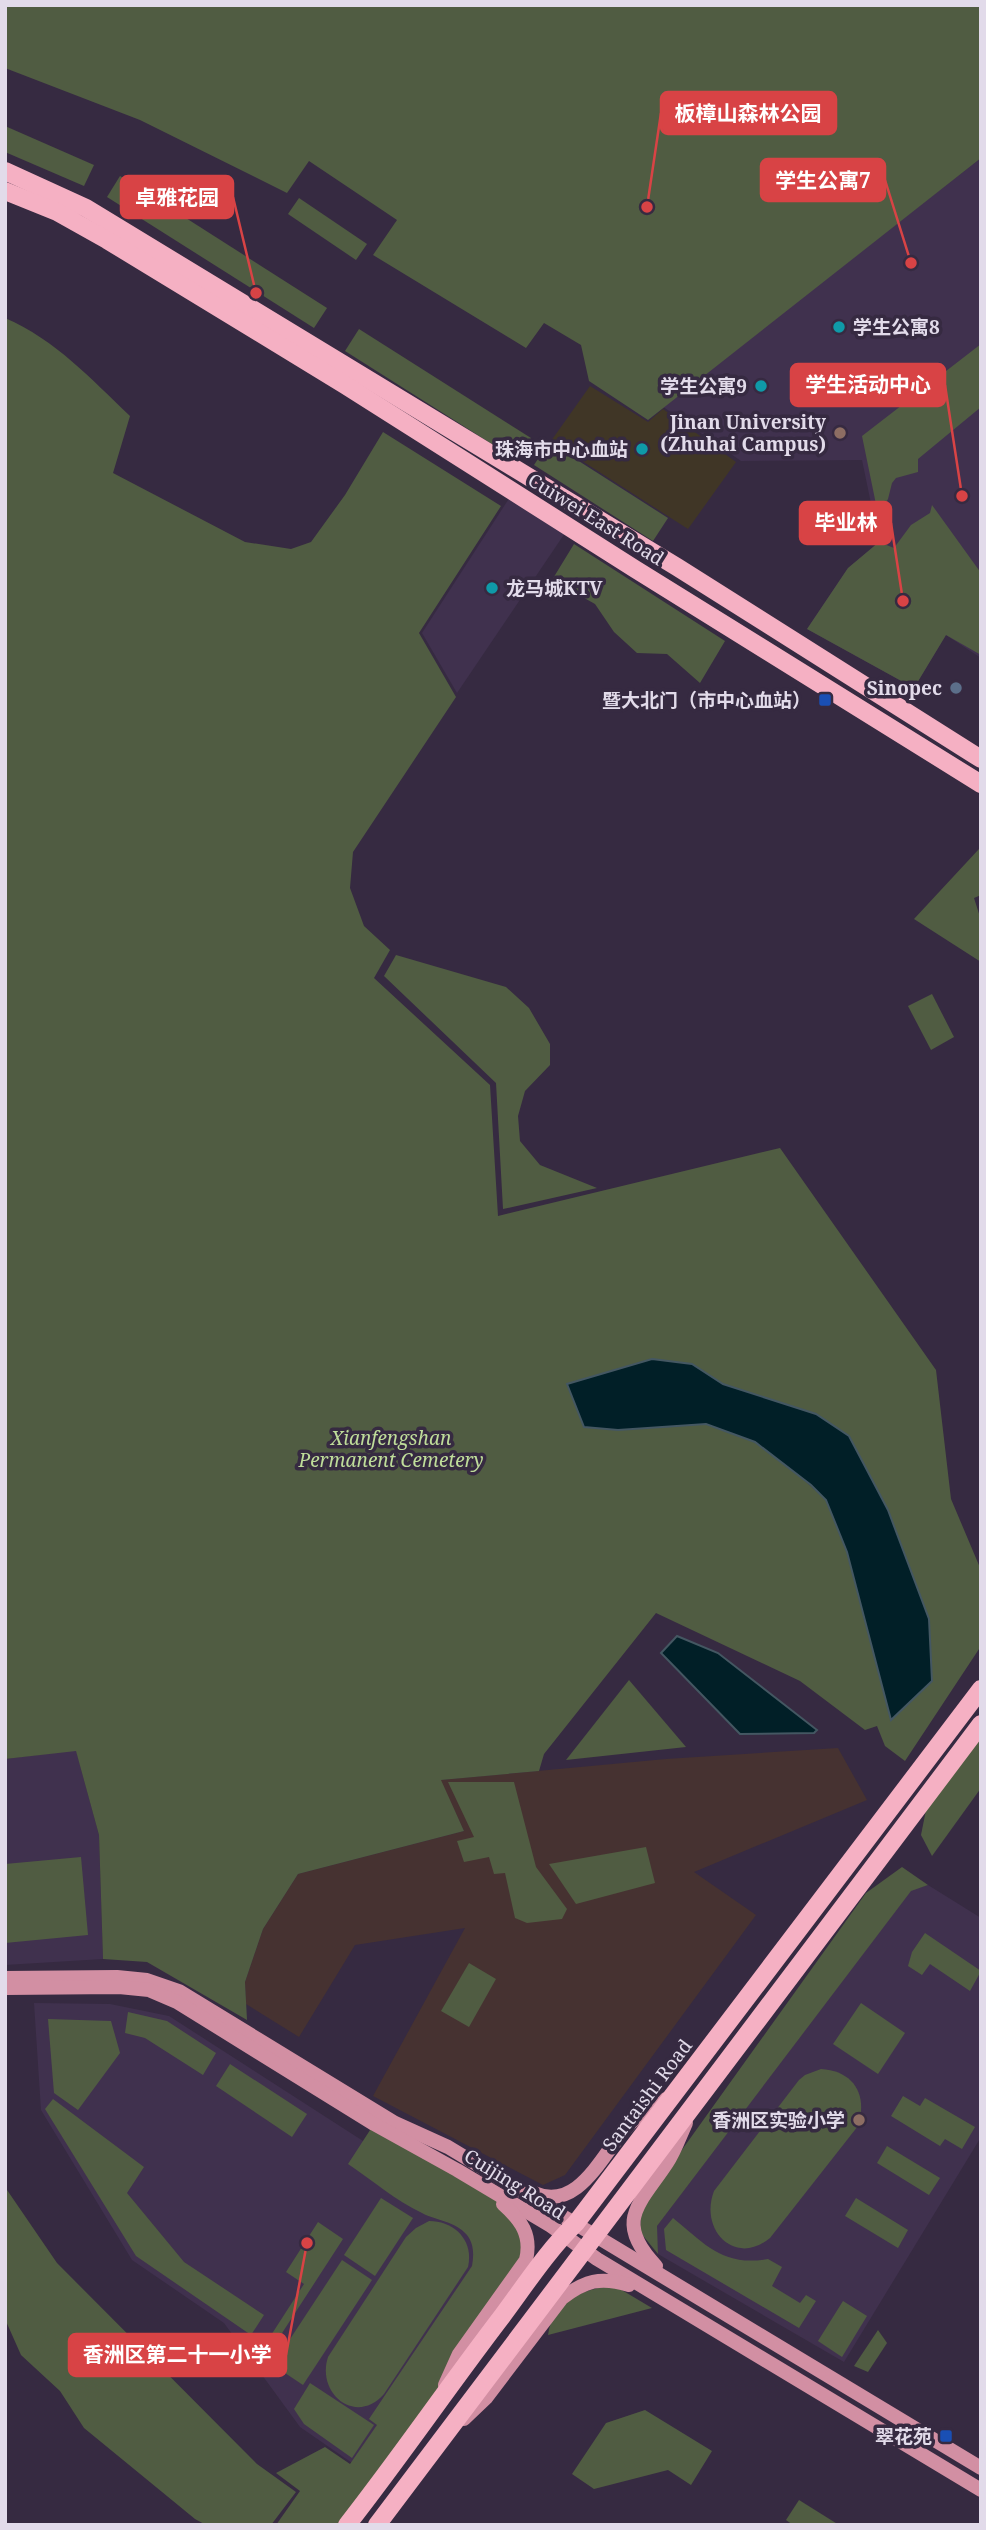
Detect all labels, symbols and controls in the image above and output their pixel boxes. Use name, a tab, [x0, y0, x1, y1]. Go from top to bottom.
callout: 板樟山森林公园	[661, 92, 836, 134]
text: 板樟山森林公园	[675, 99, 822, 127]
callout: 学生公寓7	[761, 159, 885, 201]
text: 学生公寓7	[775, 166, 871, 194]
callout: 卓雅花园	[121, 176, 233, 218]
text: 卓雅花园	[135, 183, 219, 211]
place label: 学生公寓8	[853, 314, 940, 340]
marker: 学生公寓8	[831, 319, 847, 335]
callout: 学生活动中心	[791, 364, 945, 406]
text: 学生活动中心	[805, 370, 931, 398]
place label: 学生公寓9	[660, 373, 747, 399]
marker: 学生公寓9	[753, 378, 769, 394]
place label: Jinan University (Zhuhai Campus)	[660, 409, 826, 457]
marker: Jinan University (Zhuhai Campus)	[832, 425, 848, 441]
place label: 珠海市中心血站	[495, 436, 628, 462]
marker: 珠海市中心血站	[634, 441, 650, 457]
street label: Cuiwei East Road	[523, 467, 669, 572]
callout: 毕业林	[800, 502, 891, 544]
text: 毕业林	[815, 508, 878, 536]
place label: 龙马城KTV	[506, 575, 603, 601]
marker: 龙马城KTV	[484, 580, 500, 596]
place label: Sinopec	[867, 675, 942, 701]
marker: Sinopec	[948, 680, 964, 696]
place label: 暨大北门（市中心血站）	[602, 687, 811, 713]
marker: 暨大北门（市中心血站）	[817, 692, 833, 708]
park label: Xianfengshan Permanent Cemetery	[297, 1425, 484, 1473]
street label: Santaishi Road	[596, 2033, 698, 2156]
place label: 香洲区实验小学	[712, 2107, 845, 2133]
marker: 香洲区实验小学	[851, 2112, 867, 2128]
street label: Cuijing Road	[459, 2143, 571, 2226]
callout: 香洲区第二十一小学	[69, 2334, 286, 2376]
text: 香洲区第二十一小学	[83, 2340, 272, 2368]
place label: 翠花苑	[875, 2423, 932, 2449]
marker: 翠花苑	[938, 2428, 954, 2444]

